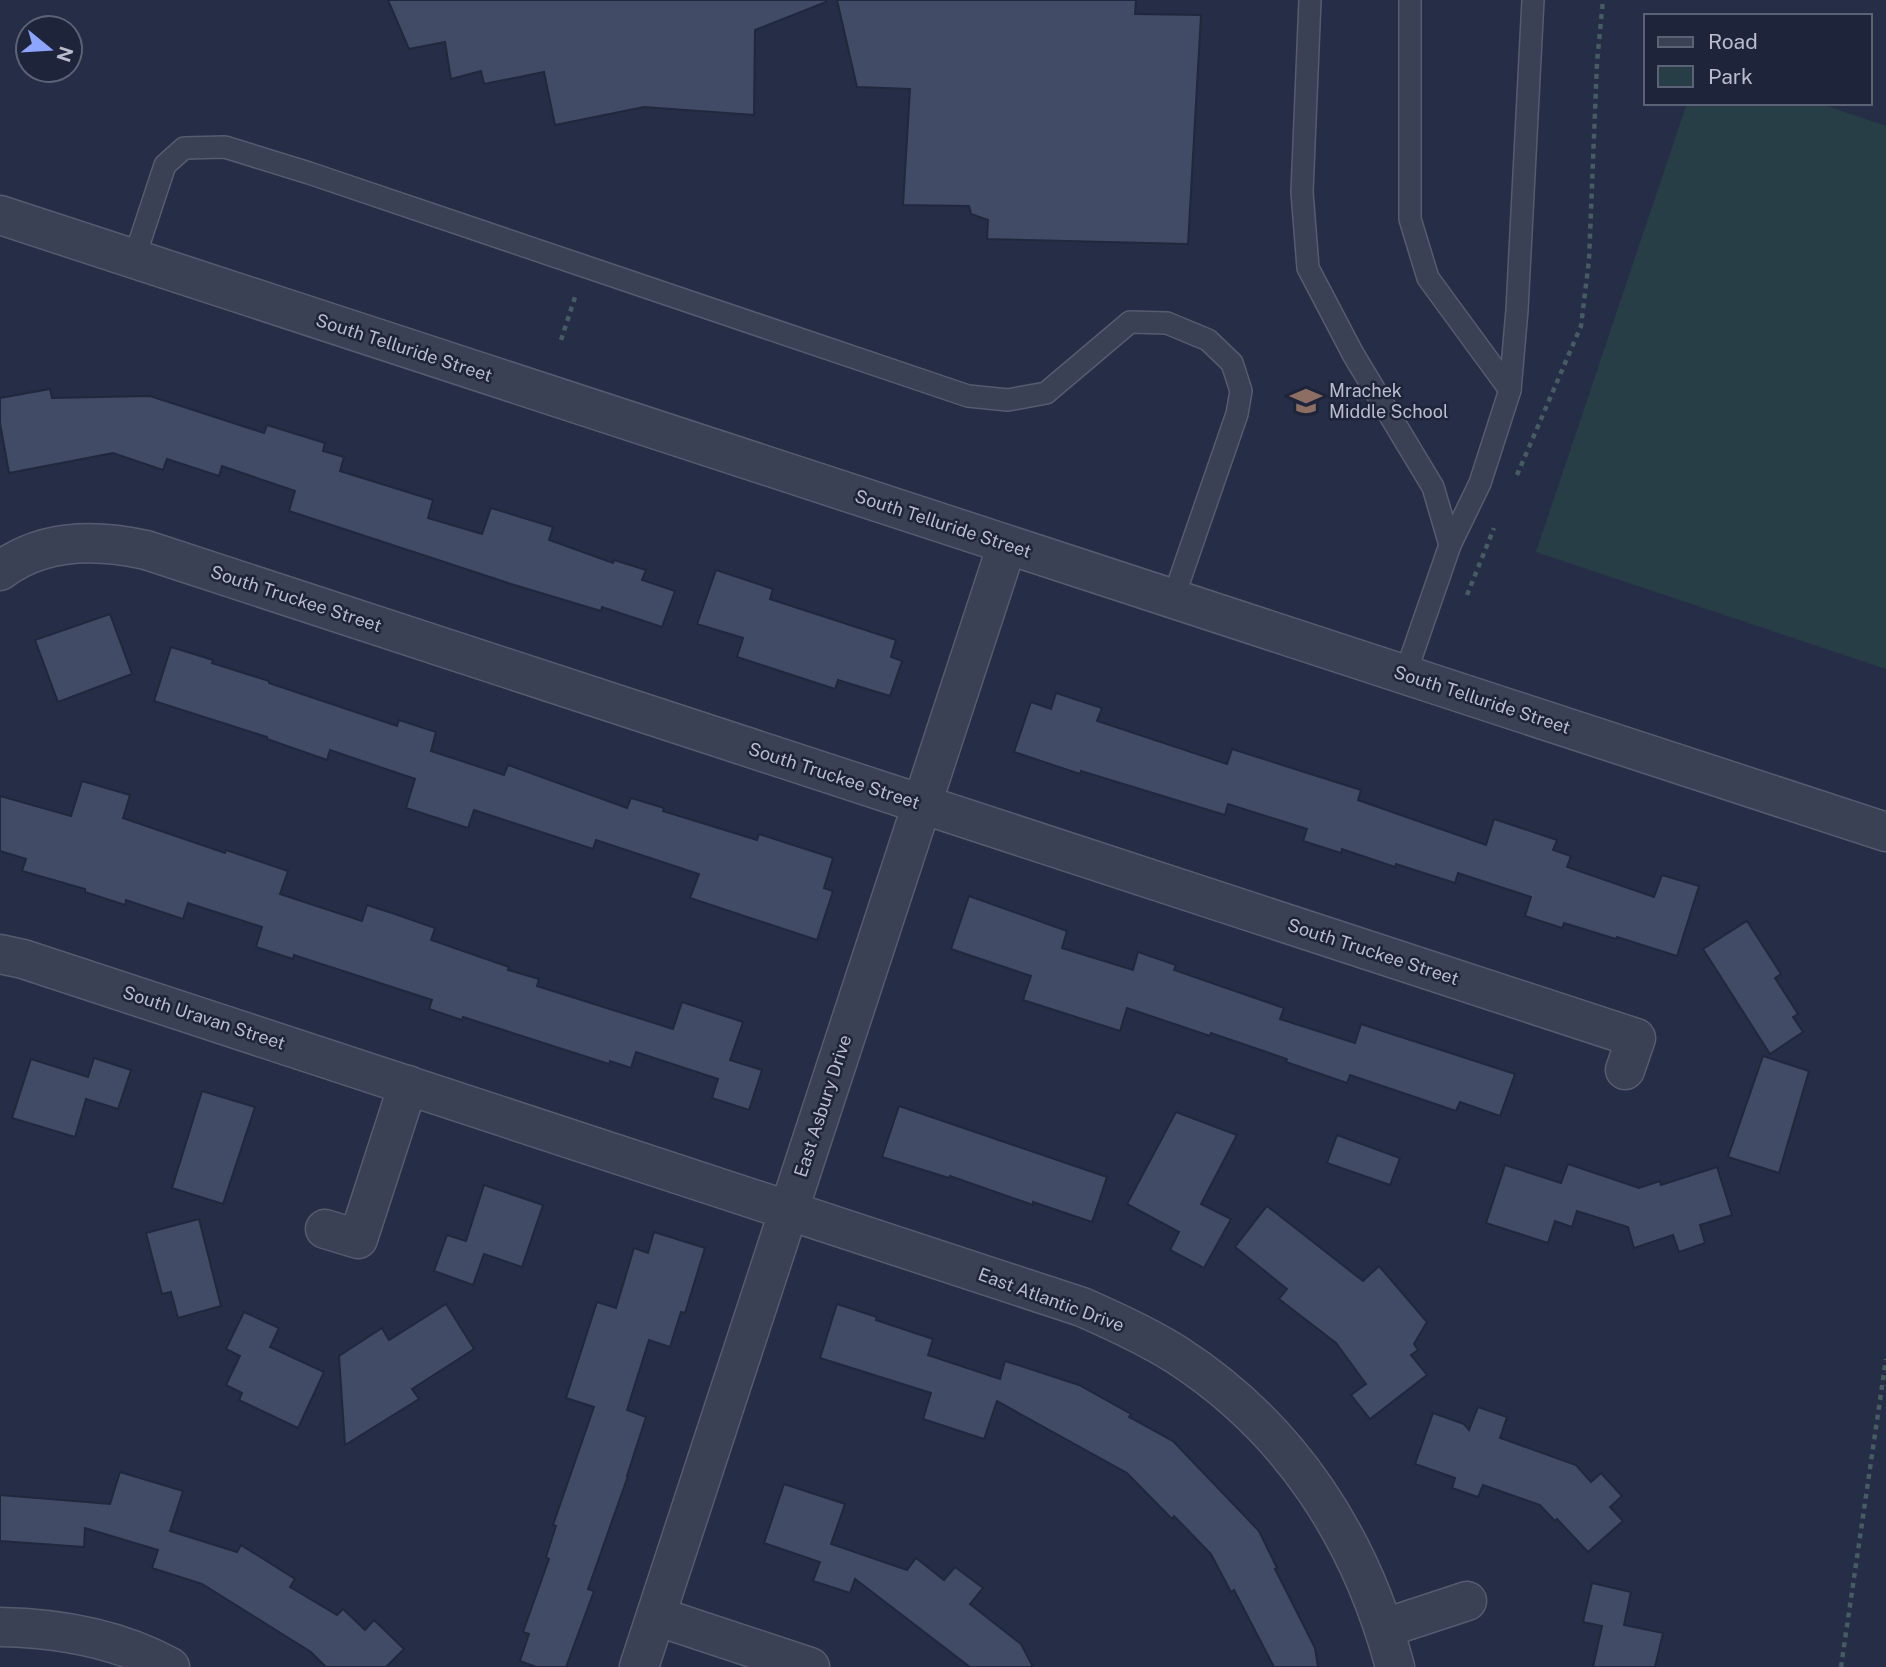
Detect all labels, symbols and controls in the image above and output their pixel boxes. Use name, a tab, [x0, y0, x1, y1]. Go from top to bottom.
north arrow	[14, 14, 84, 84]
legend	[1644, 14, 1872, 105]
text: Road	[1708, 29, 1758, 54]
text: N	[52, 44, 78, 65]
text: Park	[1708, 64, 1753, 89]
street label: South Telluride Street	[313, 309, 495, 386]
place label: Mrachek Middle School	[1329, 380, 1448, 422]
school or university icon: Mrachek Middle School	[1289, 384, 1323, 418]
street label: South Telluride Street	[852, 485, 1034, 562]
street label: South Truckee Street	[208, 561, 384, 636]
street label: South Telluride Street	[1391, 661, 1573, 738]
street label: South Truckee Street	[746, 738, 922, 813]
street label: South Truckee Street	[1285, 914, 1461, 989]
street label: South Uravan Street	[120, 981, 288, 1054]
street label: East Asbury Drive	[790, 1032, 855, 1180]
street label: East Atlantic Drive	[975, 1263, 1127, 1336]

